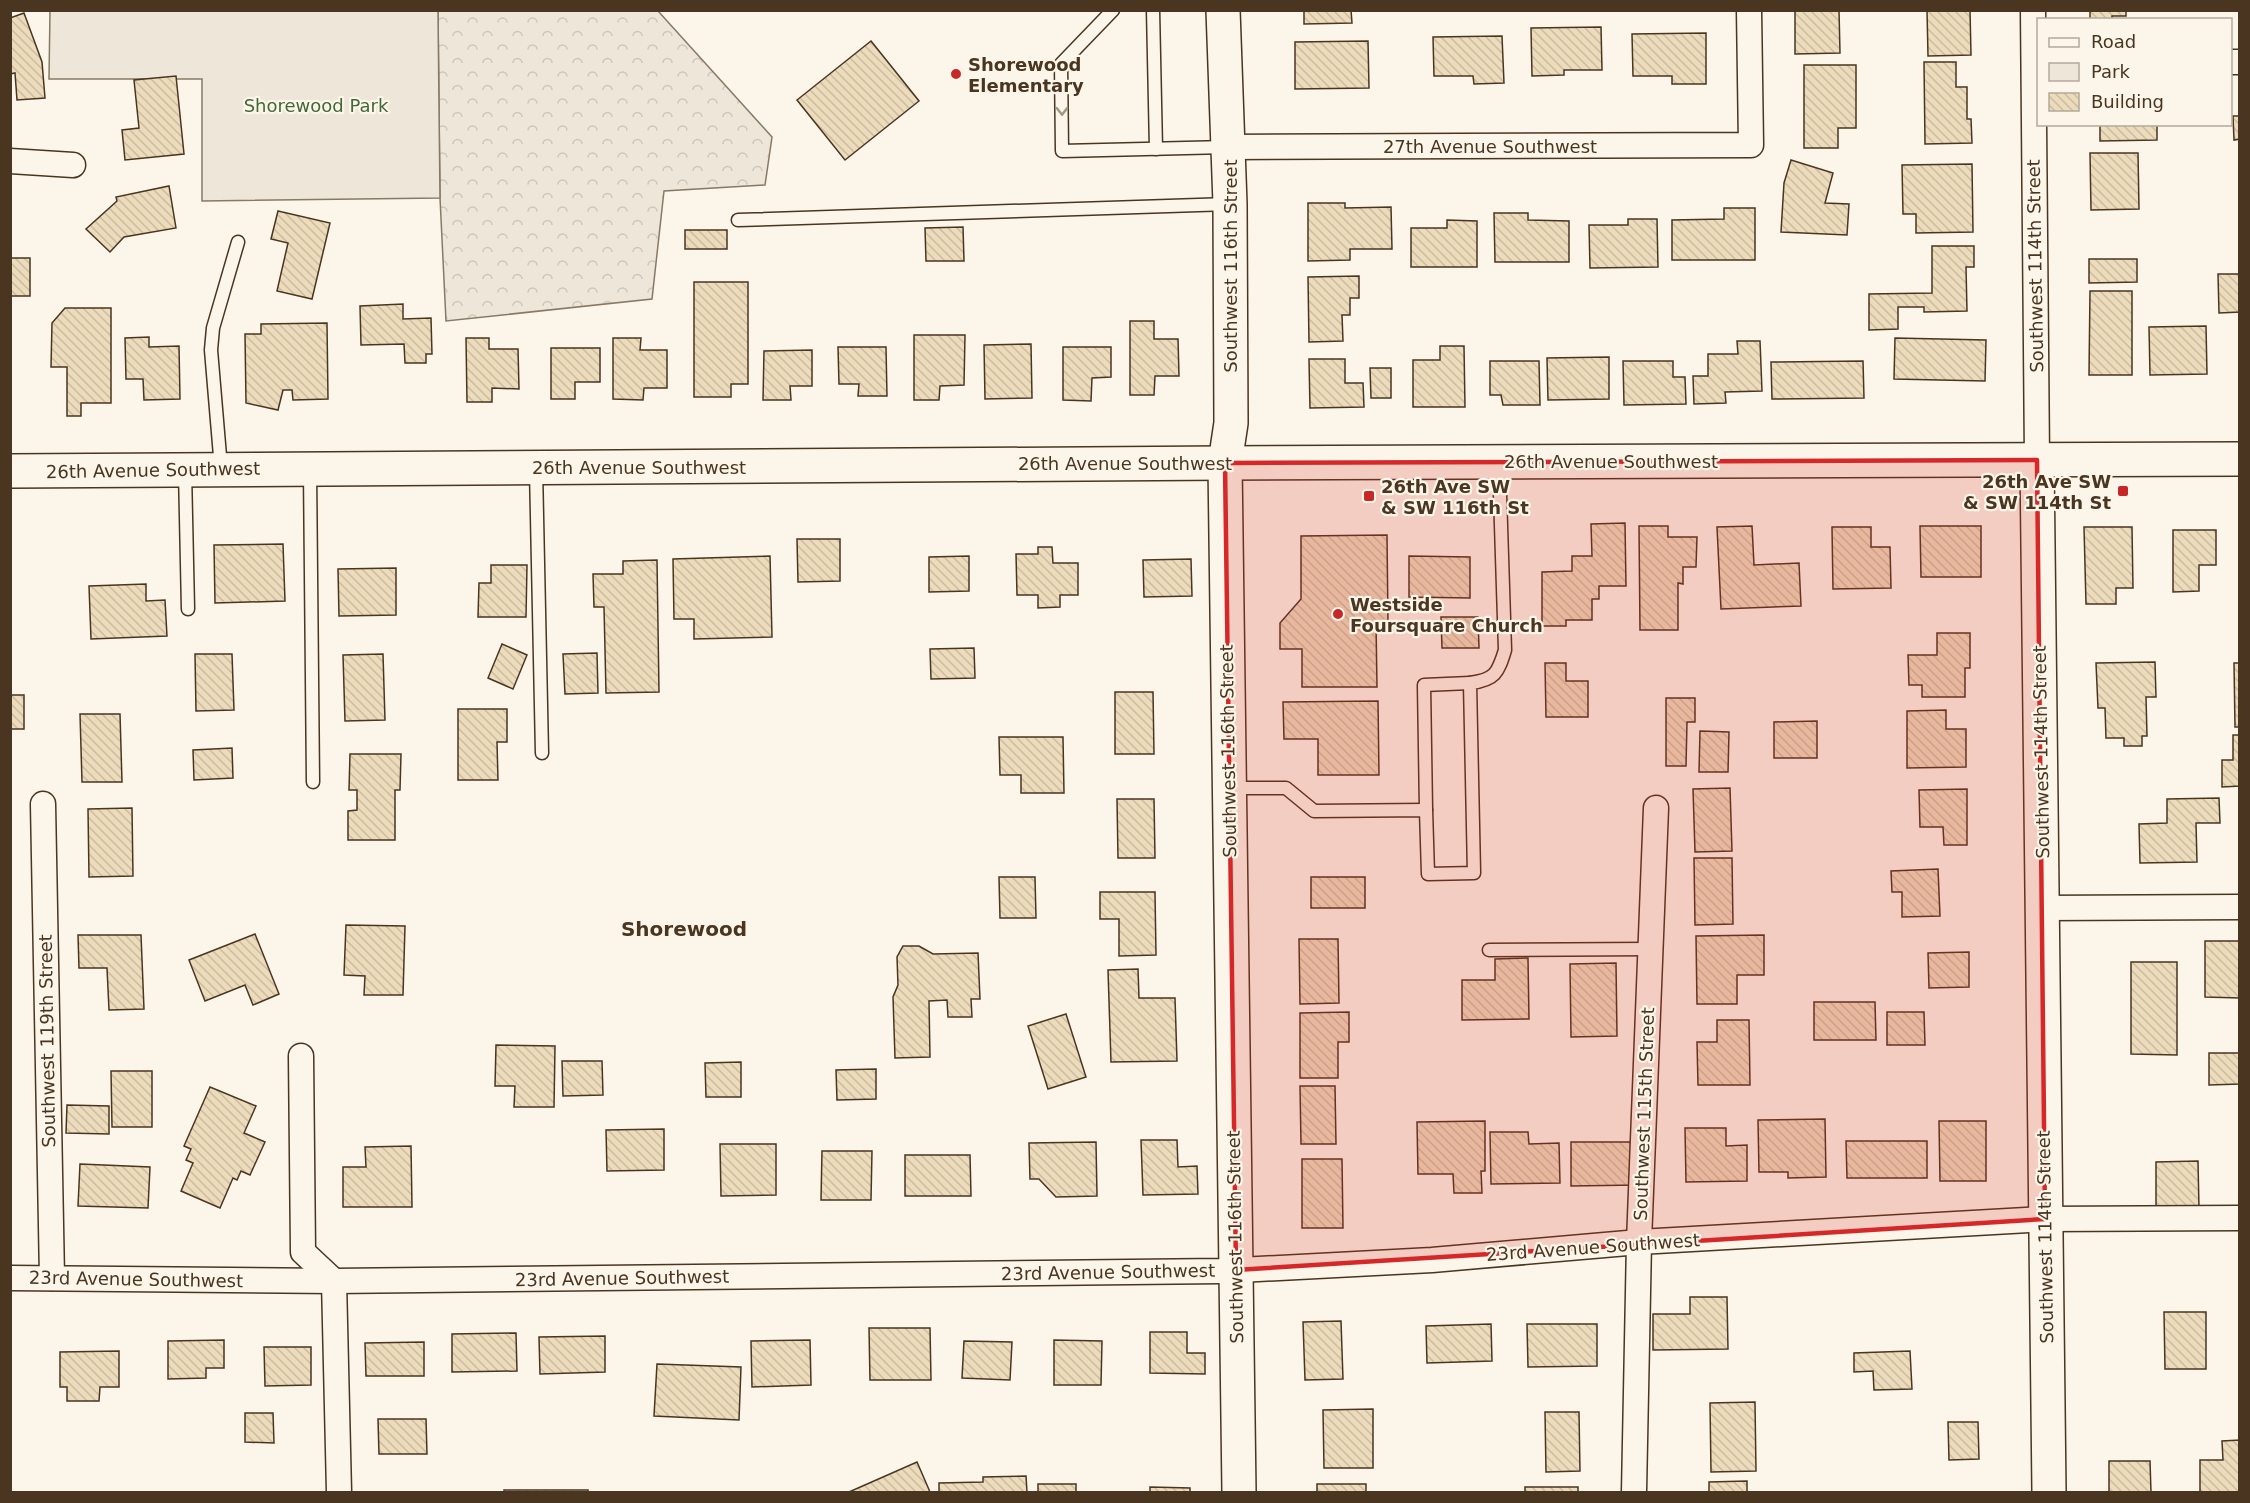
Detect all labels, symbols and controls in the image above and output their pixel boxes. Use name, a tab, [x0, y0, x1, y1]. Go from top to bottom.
legend	[2037, 18, 2232, 126]
text: Road	[2091, 31, 2136, 52]
place label: Shorewood Elementary	[968, 54, 1084, 96]
text: Park	[2091, 61, 2130, 82]
marker: Shorewood Elementary	[949, 67, 963, 81]
text: Building	[2091, 91, 2164, 112]
park label: Shorewood Park	[244, 95, 389, 116]
one-way arrow	[1055, 106, 1068, 115]
street label: 27th Avenue Southwest	[1383, 136, 1597, 157]
street label: Southwest 116th Street	[1220, 159, 1241, 373]
street label: Southwest 114th Street	[2023, 159, 2047, 373]
street label: 26th Avenue Southwest	[1504, 451, 1718, 472]
street label: 26th Avenue Southwest	[1018, 453, 1232, 474]
street label: 26th Avenue Southwest	[532, 457, 746, 478]
street label: 26th Avenue Southwest	[46, 458, 260, 482]
place label: 26th Ave SW & SW 114th St	[1963, 471, 2111, 513]
place label: 26th Ave SW & SW 116th St	[1381, 476, 1529, 518]
marker: 26th Ave SW & SW 114th St	[2116, 484, 2130, 498]
marker: 26th Ave SW & SW 116th St	[1362, 489, 1376, 503]
place label: Westside Foursquare Church	[1350, 594, 1543, 636]
marker: Westside Foursquare Church	[1331, 607, 1345, 621]
street label: Southwest 116th Street	[1216, 644, 1240, 858]
street label: Southwest 114th Street	[2029, 645, 2053, 859]
district label: Shorewood	[621, 917, 747, 941]
street label: Southwest 119th Street	[35, 934, 59, 1148]
street label: Southwest 115th Street	[1630, 1007, 1658, 1221]
street label: Southwest 116th Street	[1223, 1130, 1247, 1344]
street label: Southwest 114th Street	[2033, 1130, 2057, 1344]
street label: 23rd Avenue Southwest	[1485, 1229, 1701, 1265]
street label: 23rd Avenue Southwest	[1001, 1260, 1215, 1284]
street label: 23rd Avenue Southwest	[515, 1266, 729, 1290]
street label: 23rd Avenue Southwest	[29, 1267, 243, 1291]

